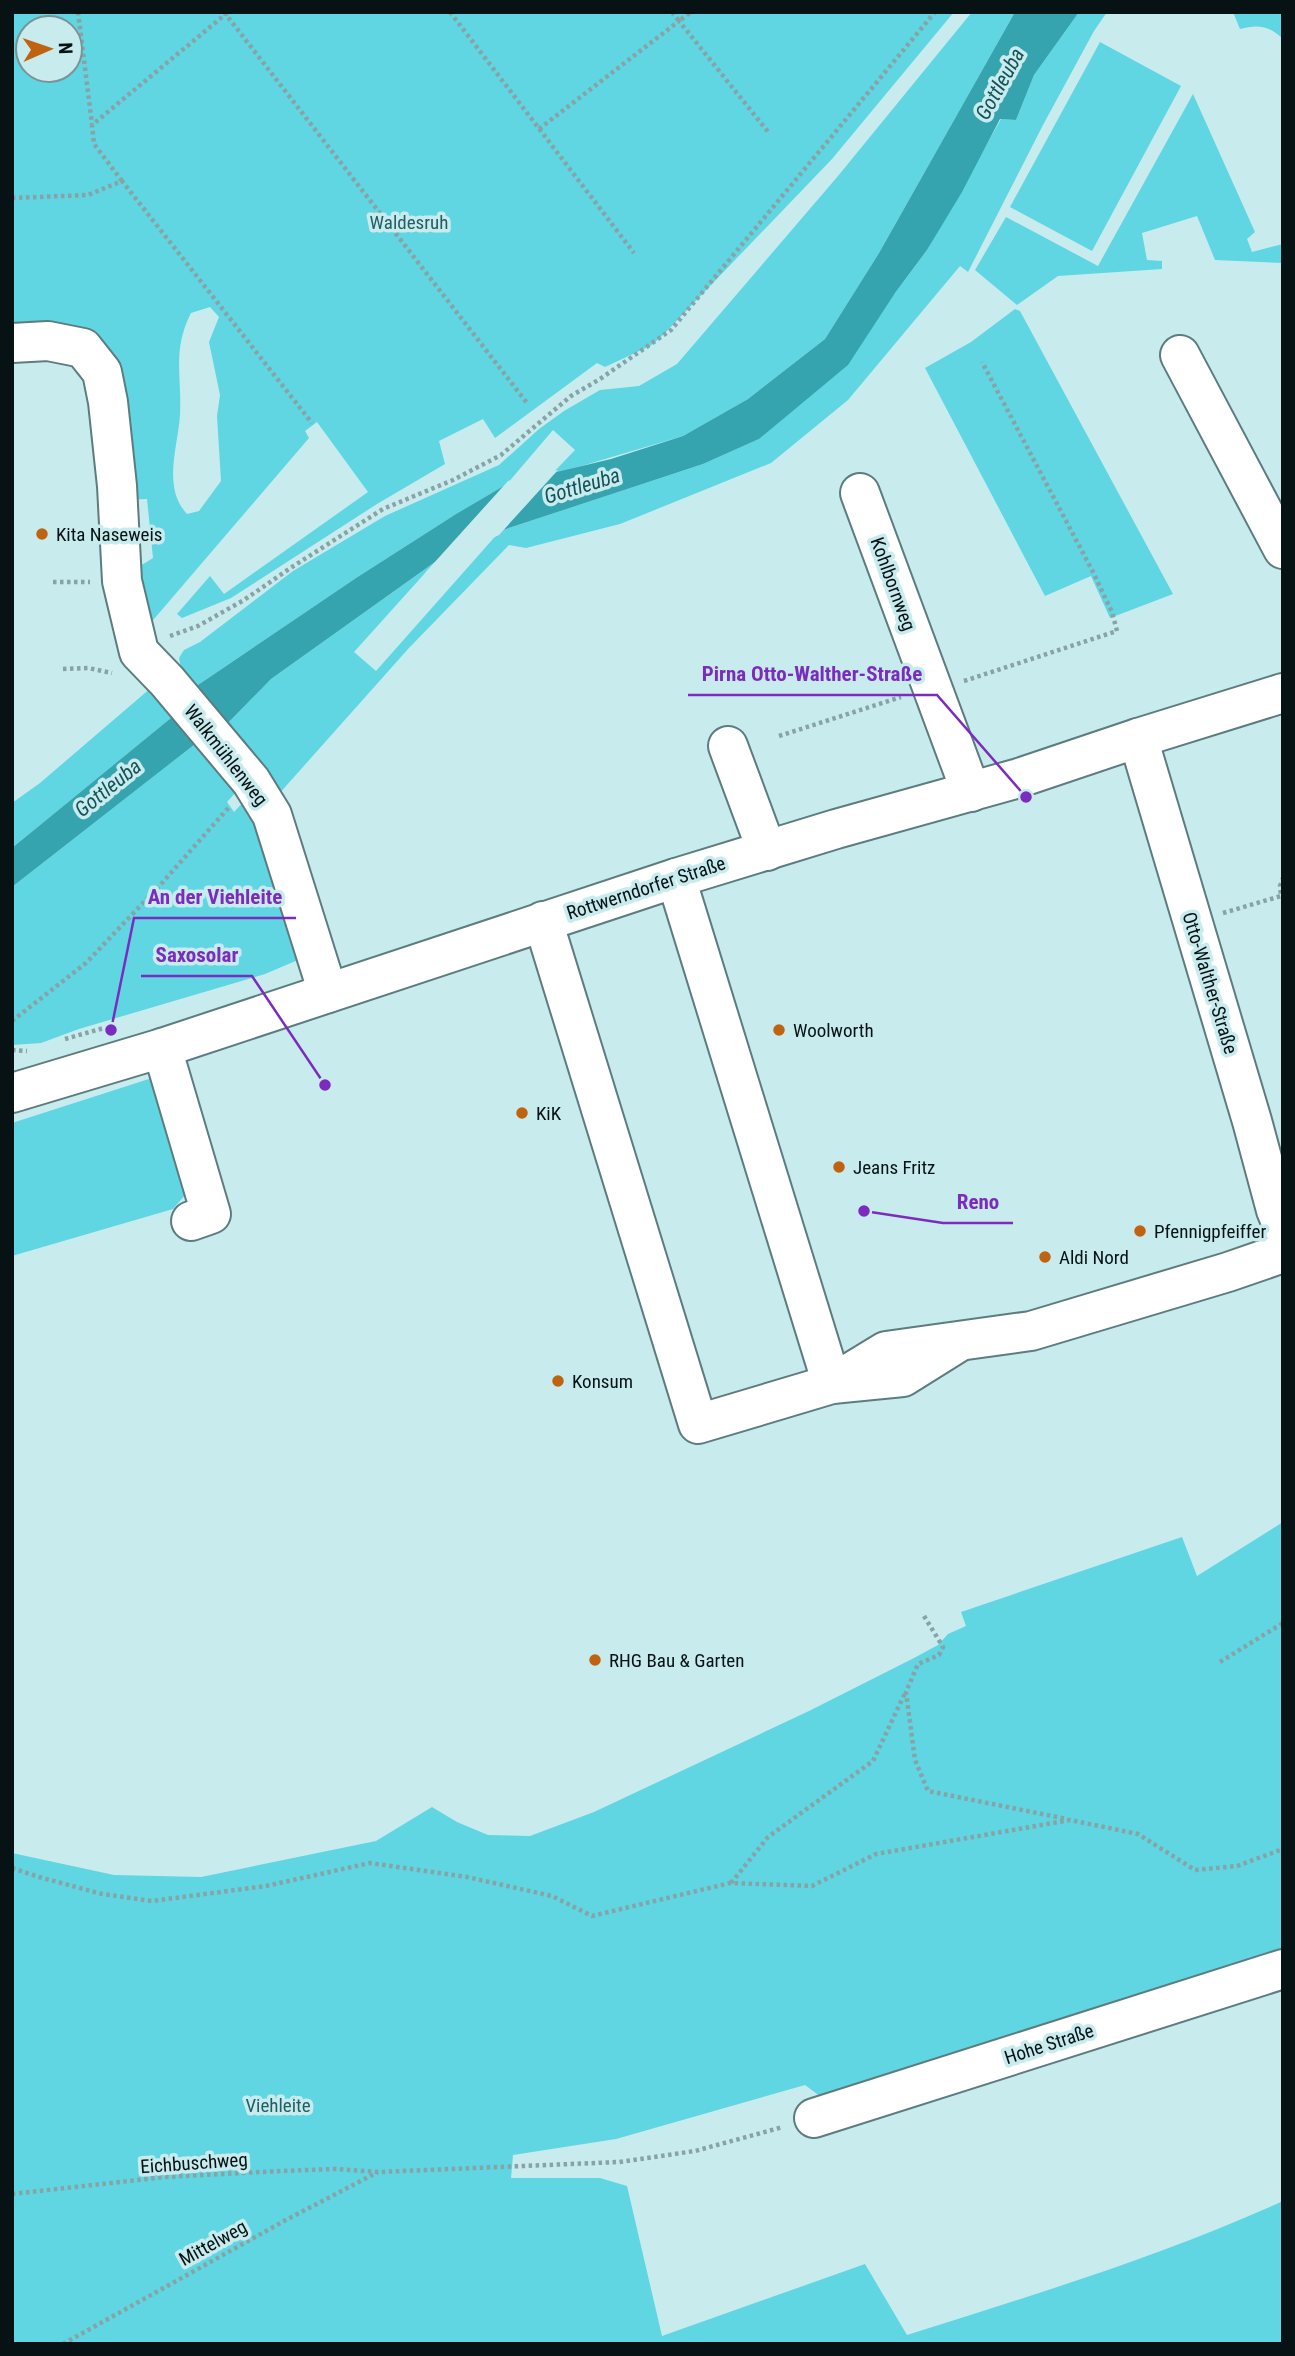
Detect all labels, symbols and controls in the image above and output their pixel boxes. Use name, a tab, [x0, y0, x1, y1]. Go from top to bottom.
north arrow	[14, 14, 84, 84]
text: N	[54, 42, 77, 55]
water label: Gottleuba	[971, 44, 1029, 124]
park label: Waldesruh	[370, 211, 448, 234]
water label: Gottleuba	[541, 463, 623, 509]
place label: Kita Naseweis	[56, 523, 163, 546]
marker: Kita Naseweis	[34, 526, 50, 542]
street label: Kohlbornweg	[865, 534, 921, 634]
callout: Pirna Otto-Walther-Straße	[688, 653, 937, 695]
text: Pirna Otto-Walther-Straße	[702, 662, 922, 686]
street label: Walkmühlenweg	[179, 700, 273, 810]
water label: Gottleuba	[70, 754, 146, 822]
street label: Rottwerndorfer Straße	[564, 851, 728, 925]
callout: An der Viehleite	[134, 876, 296, 918]
text: An der Viehleite	[148, 885, 282, 909]
street label: Otto-Walther-Straße	[1177, 909, 1243, 1057]
callout: Saxosolar	[141, 934, 252, 976]
text: Saxosolar	[156, 943, 238, 967]
place label: Woolworth	[793, 1019, 874, 1042]
marker: Woolworth	[771, 1022, 787, 1038]
place label: KiK	[536, 1102, 562, 1125]
marker: KiK	[514, 1105, 530, 1121]
place label: Jeans Fritz	[853, 1156, 935, 1179]
marker: Jeans Fritz	[831, 1159, 847, 1175]
callout: Reno	[943, 1181, 1013, 1223]
text: Reno	[957, 1190, 999, 1214]
place label: Pfennigpfeiffer	[1154, 1220, 1266, 1243]
marker: Pfennigpfeiffer	[1132, 1223, 1148, 1239]
place label: Aldi Nord	[1059, 1246, 1129, 1269]
marker: Aldi Nord	[1037, 1249, 1053, 1265]
place label: Konsum	[572, 1370, 633, 1393]
marker: Konsum	[550, 1373, 566, 1389]
place label: RHG Bau & Garten	[609, 1649, 744, 1672]
marker: RHG Bau & Garten	[587, 1652, 603, 1668]
street label: Hohe Straße	[1001, 2019, 1097, 2069]
park label: Viehleite	[245, 2094, 311, 2117]
street label: Eichbuschweg	[140, 2148, 248, 2178]
street label: Mittelweg	[175, 2215, 251, 2271]

